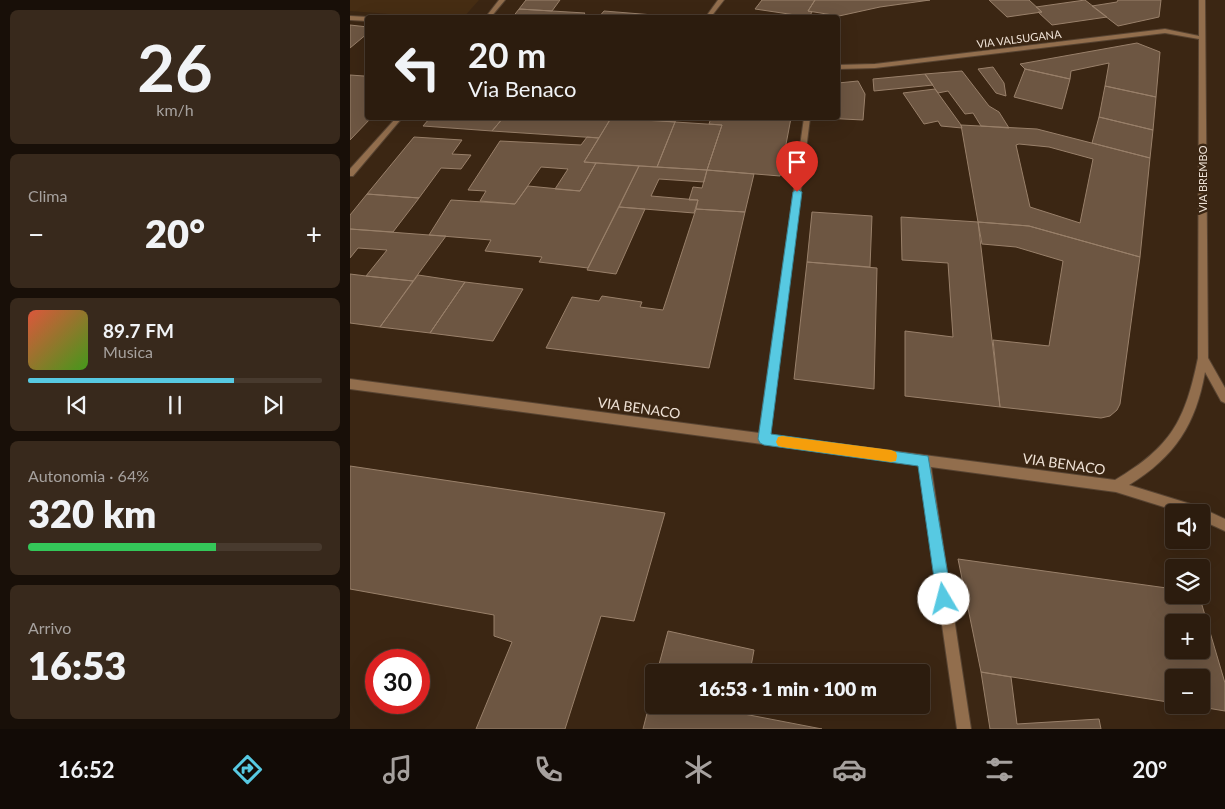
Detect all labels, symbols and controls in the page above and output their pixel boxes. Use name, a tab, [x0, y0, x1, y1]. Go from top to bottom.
street label: VIA VALSUGANA	[976, 27, 1063, 50]
text: 26	[137, 28, 213, 106]
text: 20 m	[468, 33, 546, 75]
icon: left	[385, 35, 450, 100]
text: Via Benaco	[468, 75, 576, 102]
text: km/h	[156, 100, 194, 119]
pin	[776, 141, 818, 192]
street label: VIA BREMBO	[1196, 145, 1209, 212]
icon: arrive	[783, 148, 811, 176]
text: Clima	[28, 186, 67, 205]
text: 20°	[145, 210, 205, 256]
text: −	[28, 217, 44, 251]
text: +	[306, 217, 322, 251]
text: 89.7 FM	[103, 319, 174, 342]
text: Musica	[103, 342, 153, 361]
icon: previous	[63, 391, 91, 419]
icon: pause	[161, 391, 189, 419]
icon: next	[259, 391, 287, 419]
street label: VIA BENACO	[597, 393, 682, 422]
street label: VIA BENACO	[1022, 449, 1107, 478]
text: Autonomia · 64%	[28, 466, 149, 485]
text: 320 km	[28, 490, 156, 536]
map controls	[1165, 504, 1210, 714]
button: sound	[1165, 504, 1210, 549]
button: layers	[1165, 559, 1210, 604]
position arrow	[917, 572, 969, 624]
button: +	[1165, 614, 1210, 659]
text: Arrivo	[28, 618, 71, 637]
text: 16:53	[28, 642, 126, 688]
speed limit sign: 30	[365, 649, 430, 714]
button: −	[1165, 669, 1210, 714]
text: 16:53 · 1 min · 100 m	[698, 677, 877, 700]
icon: directions	[230, 752, 265, 787]
icon: music	[380, 752, 415, 787]
icon: phone	[531, 752, 566, 787]
icon: climate	[681, 752, 716, 787]
icon: car	[832, 752, 867, 787]
icon: filters	[982, 752, 1017, 787]
text: 16:52	[58, 756, 114, 783]
text: 20°	[1133, 756, 1167, 783]

